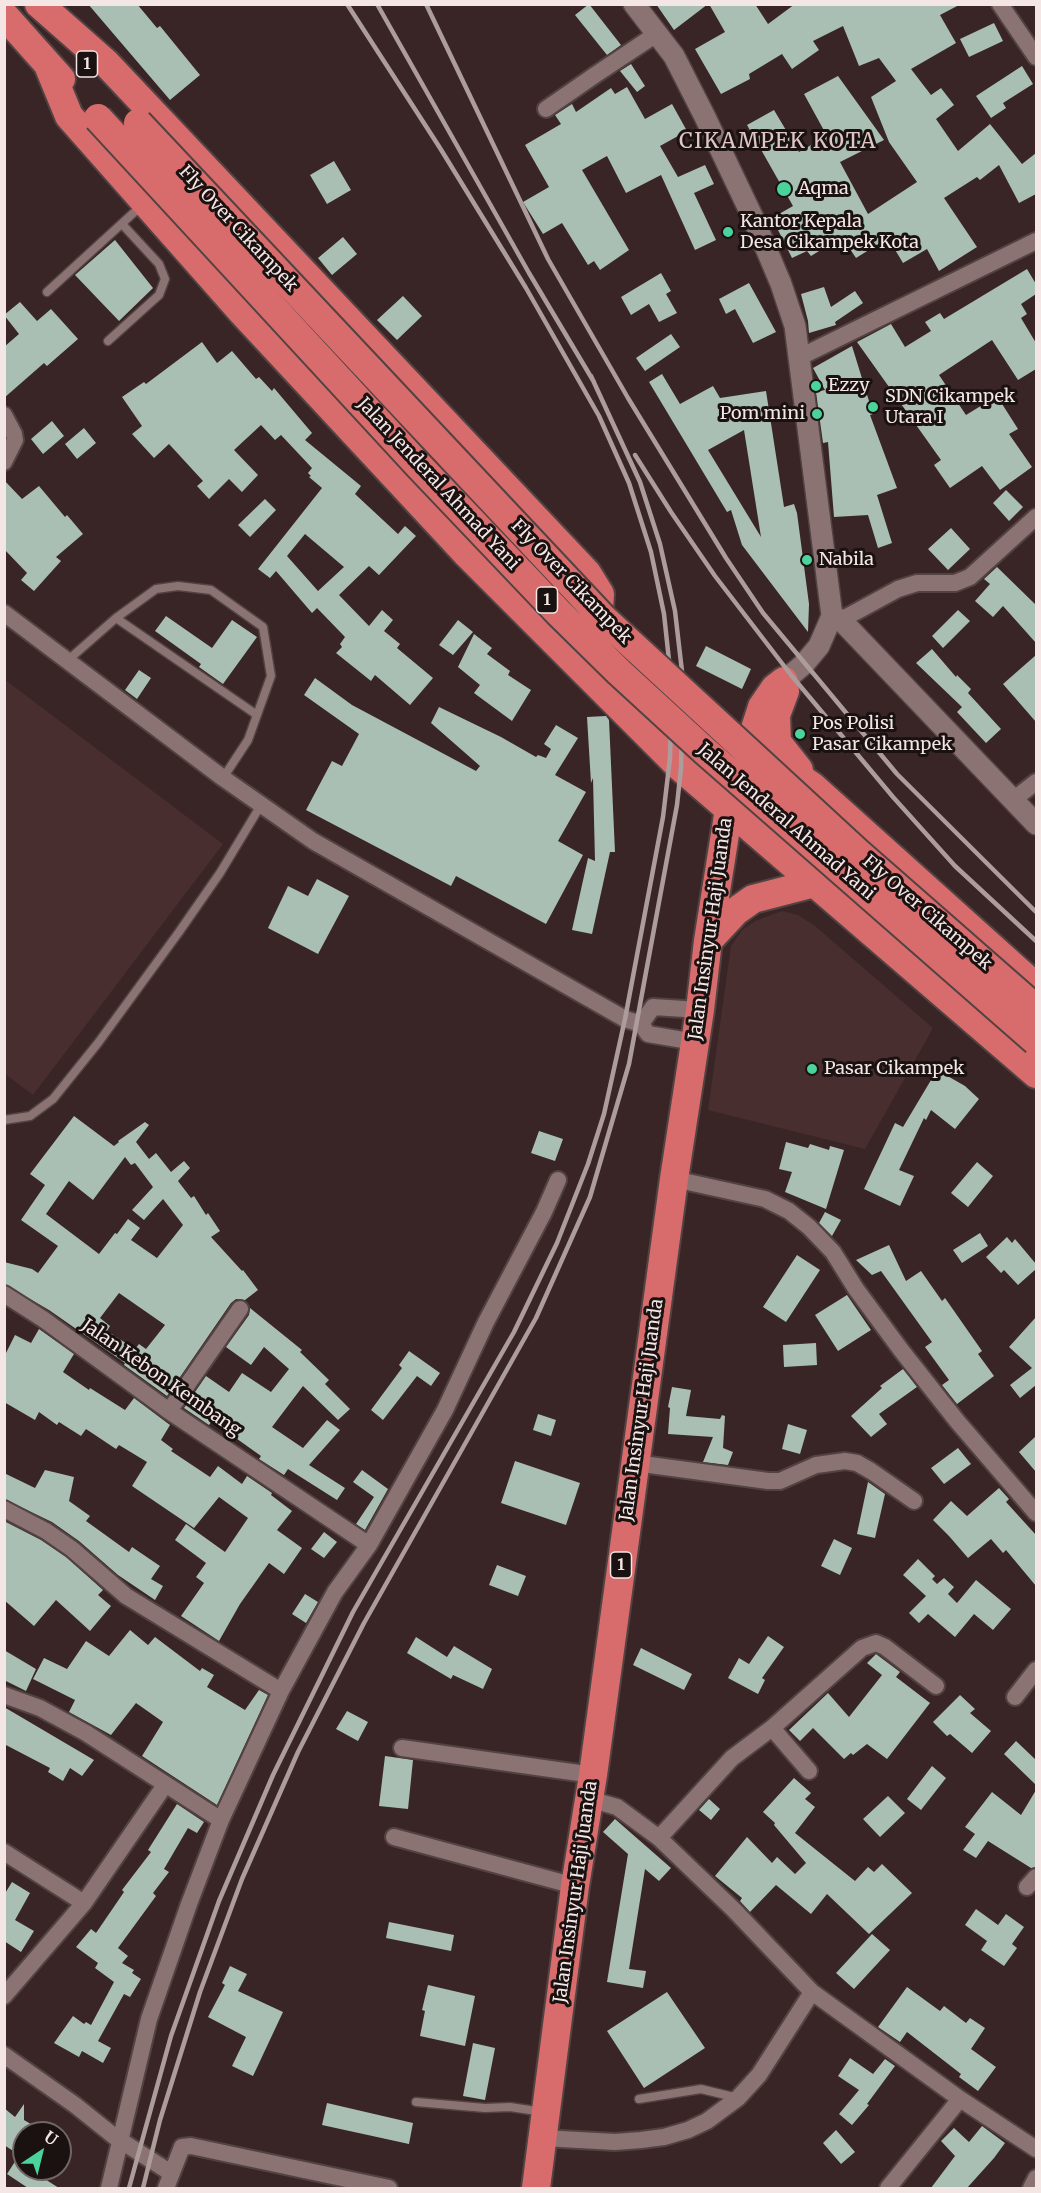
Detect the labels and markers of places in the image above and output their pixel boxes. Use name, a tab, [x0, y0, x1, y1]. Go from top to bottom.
place label: Aqma	[798, 178, 849, 200]
marker: Aqma	[775, 180, 793, 198]
place label: Kantor Kepala Desa Cikampek Kota	[740, 211, 919, 254]
marker: Kantor Kepala Desa Cikampek Kota	[721, 225, 735, 239]
place label: Ezzy	[828, 375, 870, 397]
marker: Ezzy	[809, 379, 823, 393]
place label: SDN Cikampek Utara I	[885, 386, 1015, 428]
marker: SDN Cikampek Utara I	[866, 400, 880, 414]
place label: Pom mini	[720, 403, 805, 425]
marker: Pom mini	[810, 407, 824, 421]
place label: Nabila	[819, 549, 874, 571]
marker: Nabila	[800, 553, 814, 567]
place label: Pos Polisi Pasar Cikampek	[812, 713, 952, 756]
marker: Pos Polisi Pasar Cikampek	[793, 727, 807, 741]
place label: Pasar Cikampek	[824, 1058, 964, 1080]
marker: Pasar Cikampek	[805, 1062, 819, 1076]

